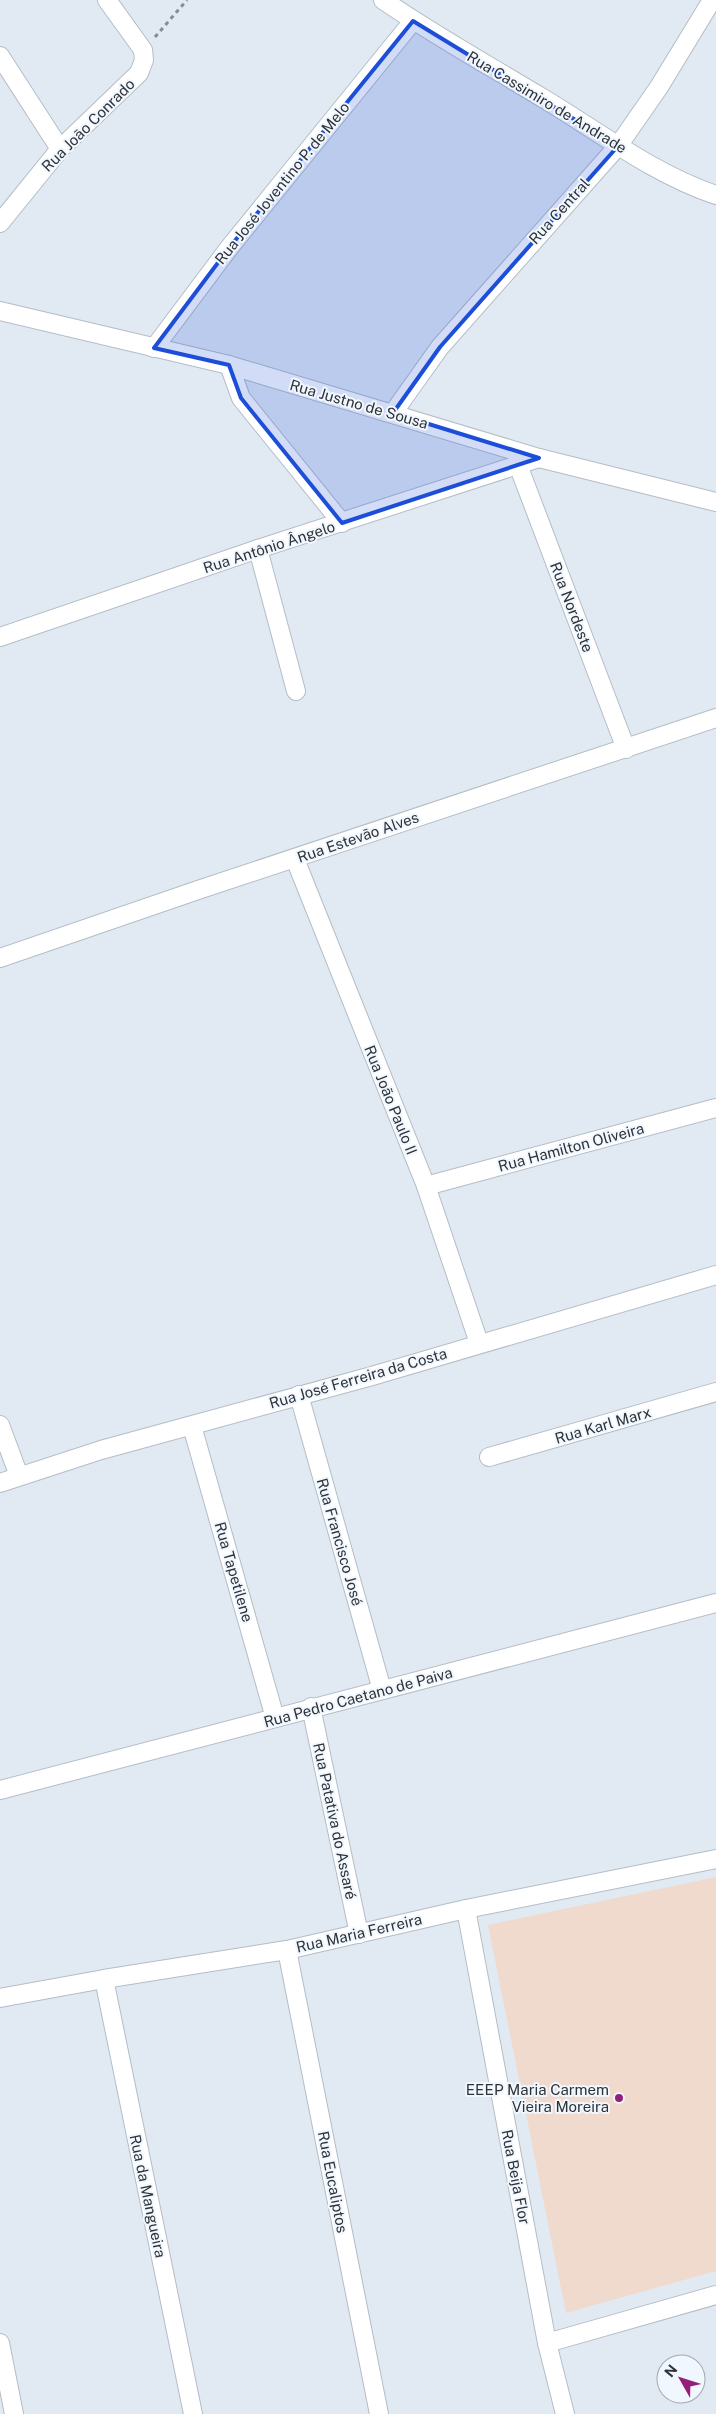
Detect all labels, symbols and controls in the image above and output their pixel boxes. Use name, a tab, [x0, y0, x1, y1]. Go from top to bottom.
street label: Rua Cassimiro de Andrade	[464, 48, 630, 156]
street label: Rua João Conrado	[38, 75, 138, 175]
street label: Rua José Joventino P. de Melo	[211, 99, 353, 267]
street label: Rua Central	[525, 175, 593, 247]
street label: Rua Justno de Sousa	[288, 376, 430, 432]
street label: Rua Antônio Ângelo	[201, 518, 337, 576]
street label: Rua Nordeste	[547, 560, 597, 654]
street label: Rua Estevão Alves	[295, 808, 421, 866]
street label: Rua João Paulo II	[361, 1043, 421, 1157]
street label: Rua Hamilton Oliveira	[496, 1119, 646, 1175]
street label: Rua José Ferreira da Costa	[267, 1344, 449, 1412]
street label: Rua Karl Marx	[553, 1403, 653, 1447]
street label: Rua Francisco José	[314, 1476, 366, 1608]
street label: Rua Tapetilene	[212, 1520, 256, 1624]
street label: Rua Pedro Caetano de Paiva	[262, 1664, 454, 1730]
street label: Rua Patativa do Assaré	[310, 1741, 360, 1901]
street label: Rua Maria Ferreira	[294, 1910, 424, 1956]
place label: EEEP Maria Carmem Vieira Moreira	[466, 2081, 609, 2115]
marker: EEEP Maria Carmem Vieira Moreira	[613, 2092, 625, 2104]
street label: Rua Beija Flor	[498, 2128, 534, 2226]
street label: Rua Eucaliptos	[315, 2130, 351, 2234]
street label: Rua da Mangueira	[127, 2133, 169, 2259]
north arrow	[656, 2354, 706, 2404]
text: N	[661, 2362, 681, 2380]

